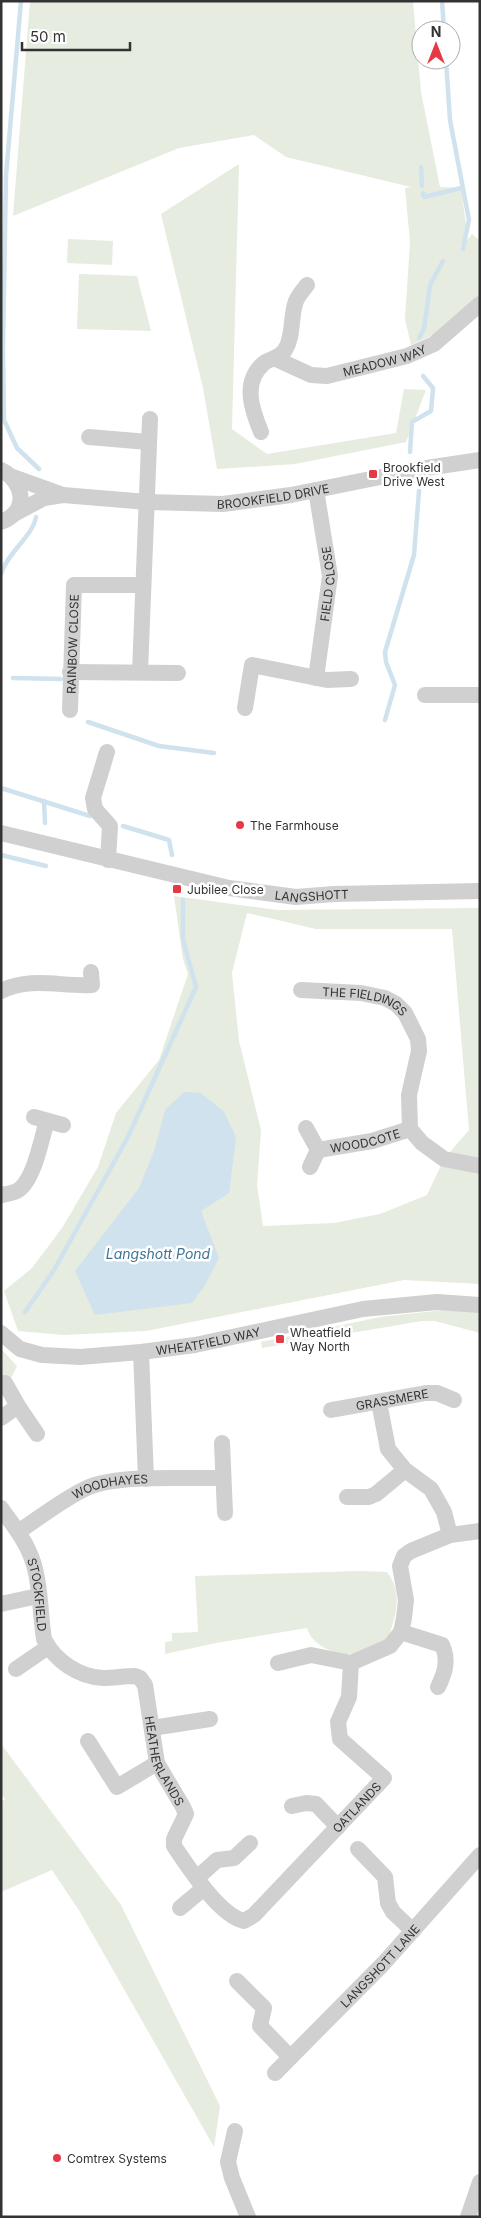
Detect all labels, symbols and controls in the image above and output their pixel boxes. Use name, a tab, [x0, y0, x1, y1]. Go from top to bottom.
scale bar	[22, 20, 130, 52]
north arrow	[411, 20, 461, 70]
text: N	[431, 23, 441, 40]
text: 50 m	[30, 27, 66, 46]
street label: MEADOW WAY	[341, 341, 428, 379]
place label: Brookfield Drive West	[383, 460, 445, 489]
marker: Brookfield Drive West	[367, 468, 379, 480]
street label: BROOKFIELD DRIVE	[217, 480, 330, 512]
street label: FIELD CLOSE	[316, 545, 338, 622]
street label: RAINBOW CLOSE	[63, 594, 81, 694]
place label: The Farmhouse	[250, 818, 339, 833]
marker: The Farmhouse	[234, 819, 246, 831]
place label: Jubilee Close	[187, 882, 264, 897]
marker: Jubilee Close	[171, 883, 183, 895]
street label: LANGSHOTT	[274, 886, 349, 905]
street label: THE FIELDINGS	[322, 984, 411, 1019]
street label: WOODCOTE	[329, 1125, 402, 1155]
water label: Langshott Pond	[106, 1245, 211, 1262]
street label: WHEATFIELD WAY	[155, 1324, 262, 1358]
place label: Wheatfield Way North	[290, 1325, 351, 1354]
marker: Wheatfield Way North	[274, 1333, 286, 1345]
street label: GRASSMERE	[355, 1385, 429, 1413]
street label: WOODHAYES	[69, 1471, 149, 1502]
street label: STOCKFIELD	[25, 1556, 50, 1632]
street label: HEATHERLANDS	[142, 1715, 188, 1808]
street label: OATLANDS	[329, 1778, 384, 1836]
street label: LANGSHOTT LANE	[337, 1921, 422, 2010]
place label: Comtrex Systems	[67, 2151, 167, 2166]
marker: Comtrex Systems	[51, 2152, 63, 2164]

